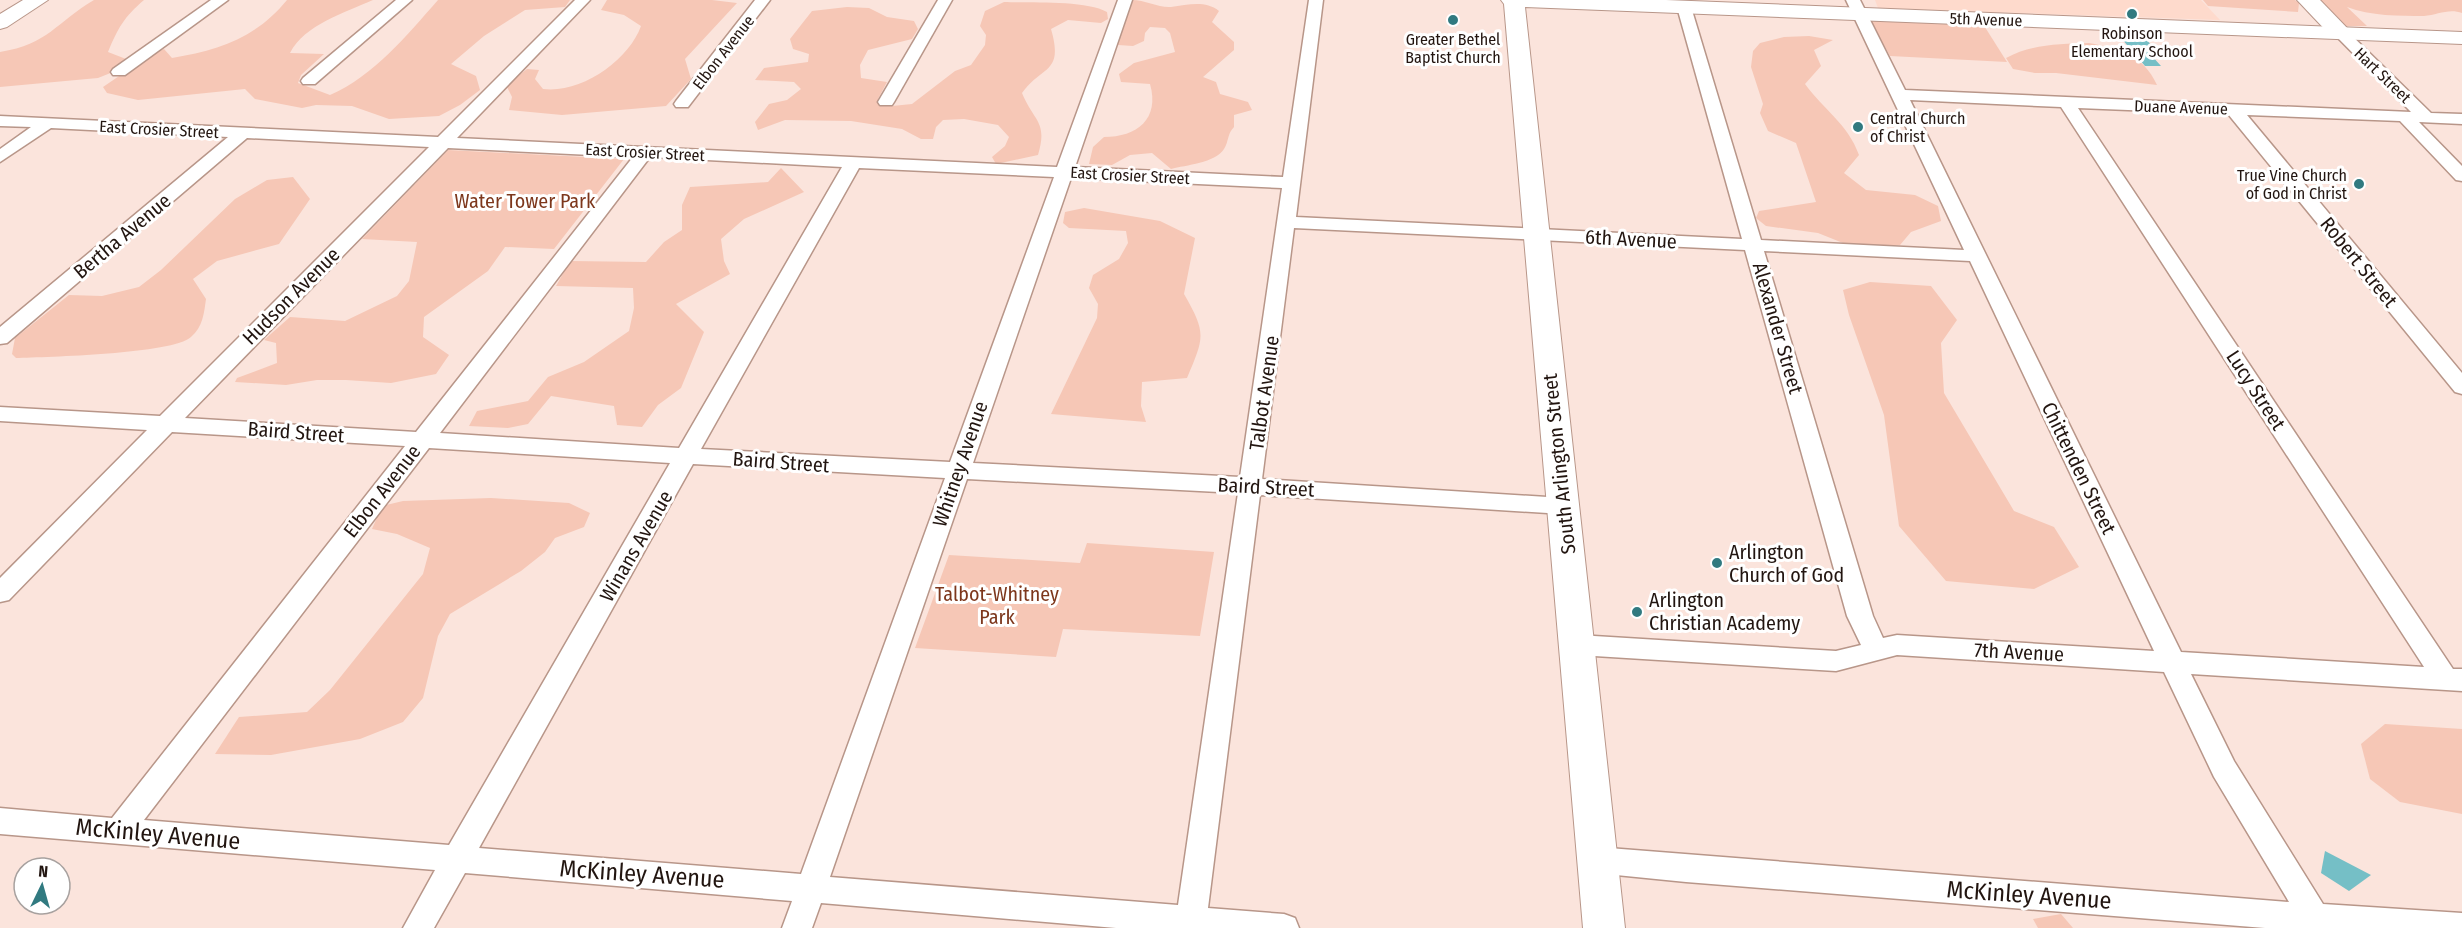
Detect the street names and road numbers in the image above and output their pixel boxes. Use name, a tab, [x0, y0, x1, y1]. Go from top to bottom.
street label: 5th Avenue	[1949, 9, 2023, 30]
street label: Elbon Avenue	[689, 11, 758, 93]
street label: Hart Street	[2350, 44, 2416, 108]
street label: Duane Avenue	[2134, 96, 2228, 119]
street label: East Crosier Street	[99, 117, 220, 142]
street label: East Crosier Street	[585, 140, 706, 165]
street label: East Crosier Street	[1070, 163, 1191, 188]
street label: Bertha Avenue	[69, 188, 175, 284]
street label: Robert Street	[2315, 212, 2403, 312]
street label: 6th Avenue	[1585, 225, 1677, 253]
street label: Hudson Avenue	[237, 242, 345, 350]
street label: Alexander Street	[1748, 259, 1808, 397]
street label: Talbot Avenue	[1244, 334, 1284, 452]
street label: Lucy Street	[2221, 346, 2291, 435]
street label: South Arlington Street	[1538, 372, 1580, 556]
street label: Whitney Avenue	[927, 398, 993, 530]
street label: Chittenden Street	[2037, 398, 2121, 538]
street label: Baird Street	[247, 417, 346, 447]
street label: Elbon Avenue	[338, 440, 426, 542]
street label: Baird Street	[732, 447, 831, 477]
street label: Baird Street	[1217, 472, 1315, 502]
street label: Winans Avenue	[595, 486, 677, 606]
street label: 7th Avenue	[1973, 638, 2065, 666]
street label: McKinley Avenue	[75, 813, 241, 855]
street label: McKinley Avenue	[559, 854, 725, 894]
street label: McKinley Avenue	[1946, 875, 2112, 915]

